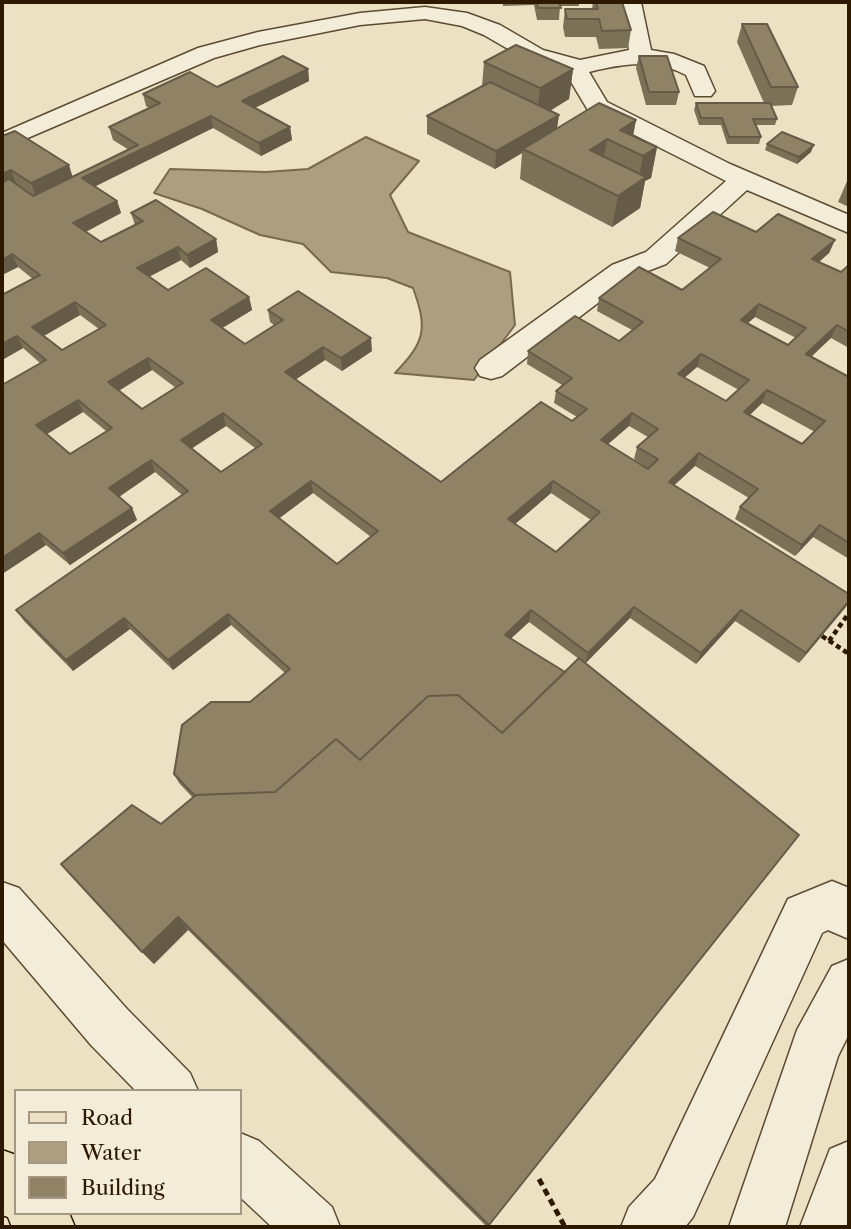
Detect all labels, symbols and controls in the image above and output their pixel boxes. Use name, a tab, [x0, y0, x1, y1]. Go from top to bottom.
legend	[14, 1089, 242, 1215]
text: Road	[81, 1105, 133, 1130]
text: Water	[81, 1140, 141, 1165]
text: Building	[81, 1175, 165, 1200]

